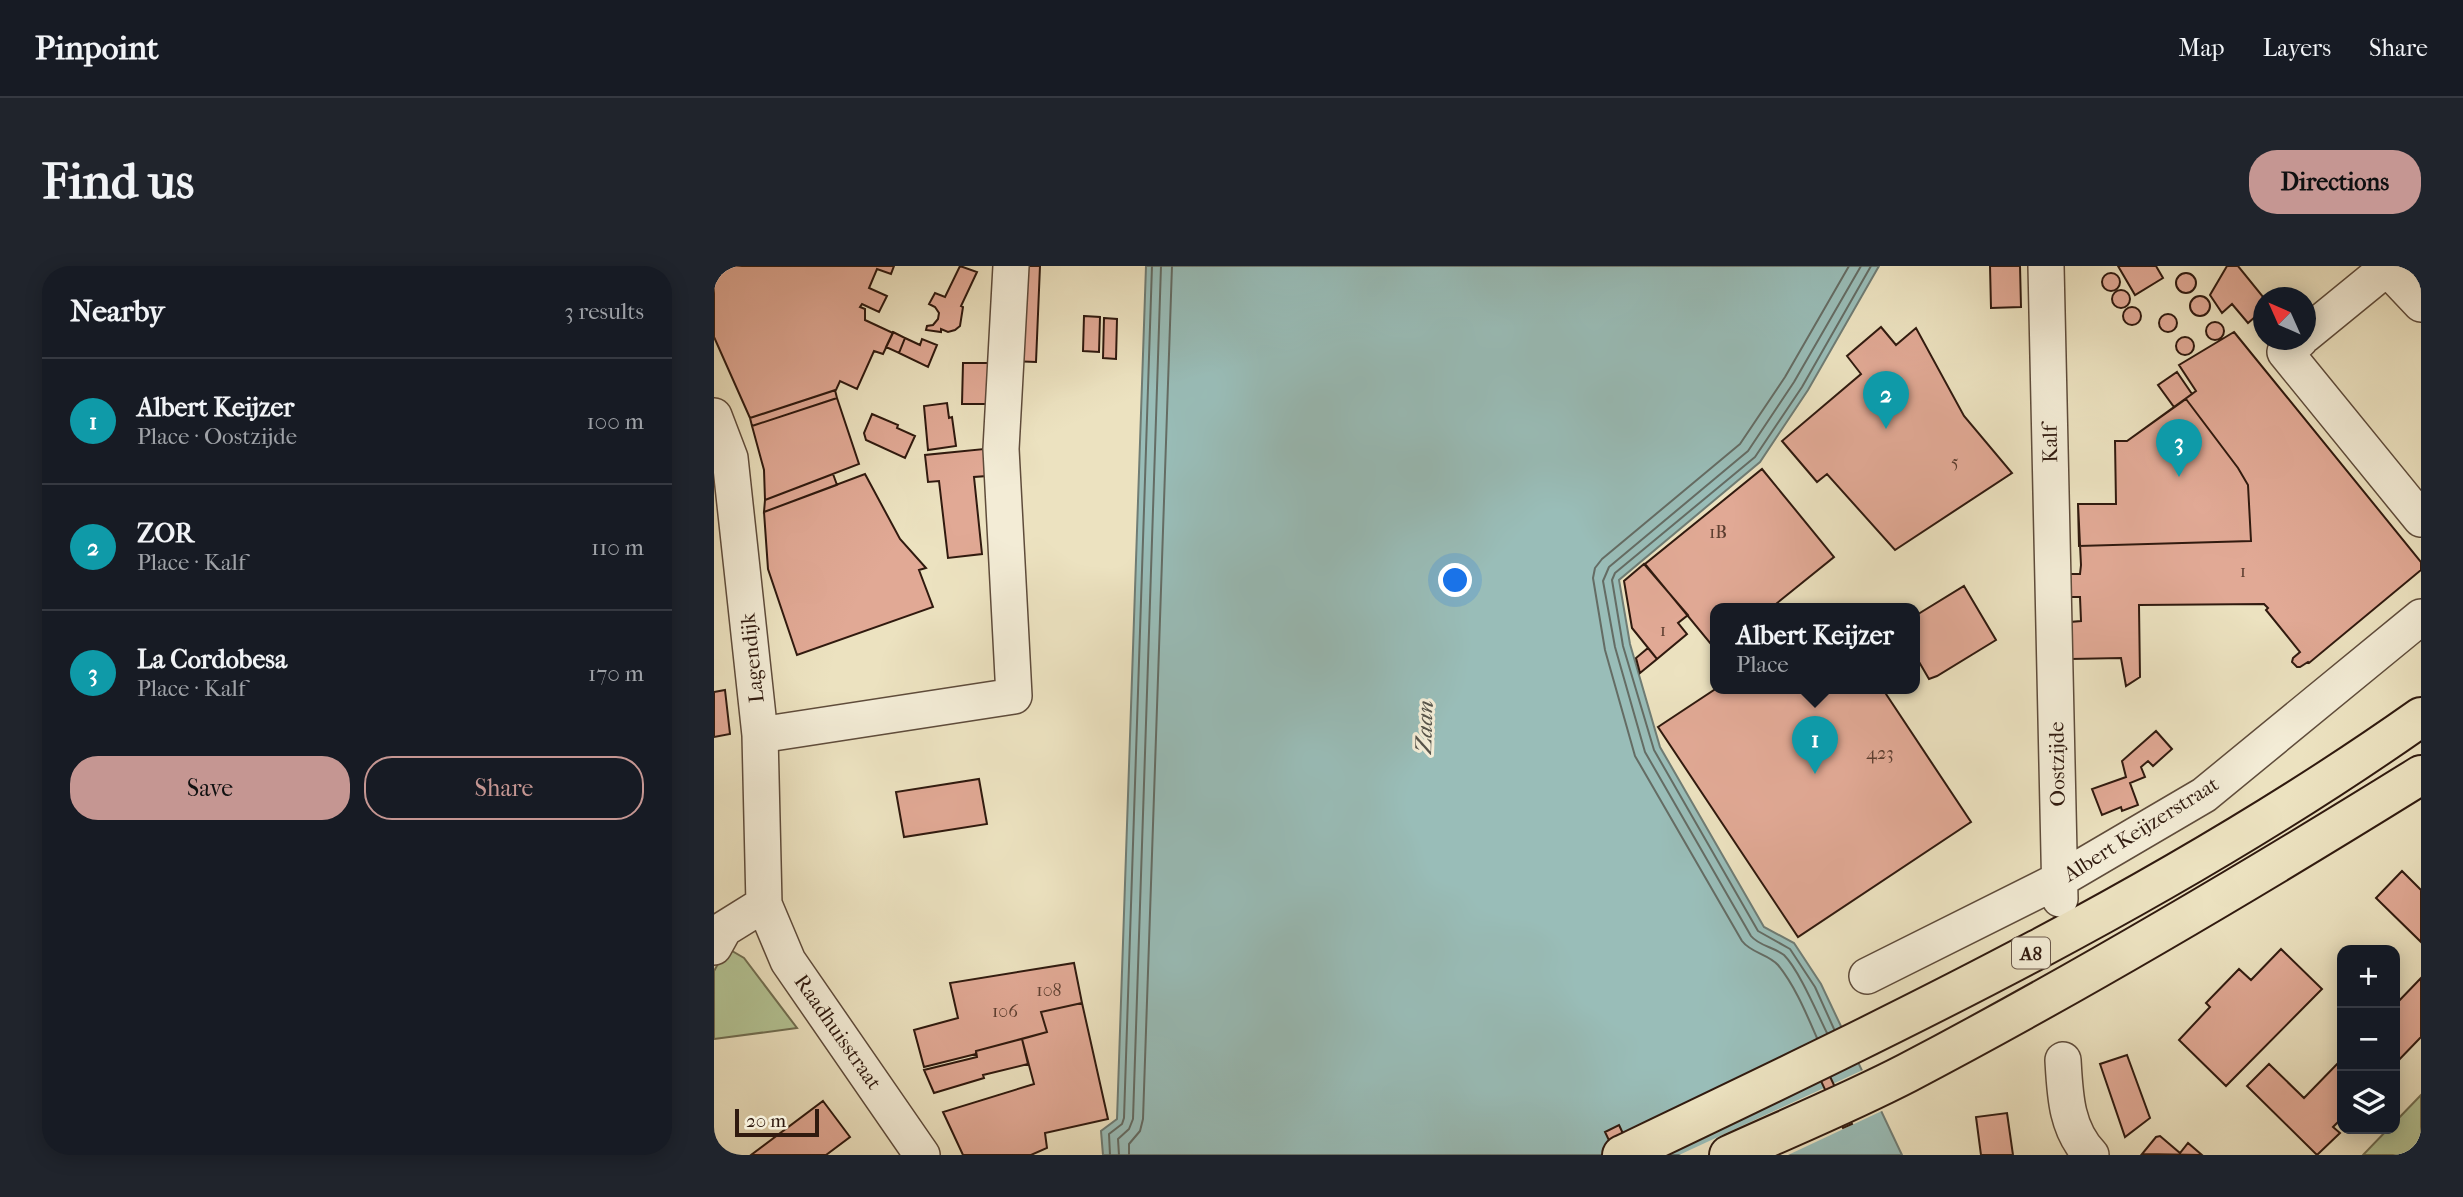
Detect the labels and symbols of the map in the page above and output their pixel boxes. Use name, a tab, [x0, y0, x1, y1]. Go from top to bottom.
north arrow	[2253, 287, 2316, 350]
pin: 2	[1863, 371, 1909, 429]
pin: 3	[2156, 419, 2202, 477]
street label: Kalf	[2038, 421, 2062, 463]
house number: 5	[1951, 452, 1959, 473]
house number: 1B	[1709, 522, 1727, 543]
house number: 1	[2240, 561, 2246, 582]
your location	[1438, 563, 1472, 597]
street label: Lagendijk	[735, 612, 769, 704]
house number: 1	[1660, 620, 1666, 641]
water label: Zaan	[1410, 700, 1439, 756]
pin: 1	[1792, 716, 1838, 774]
street label: Oostzijde	[2044, 721, 2070, 807]
house number: 423	[1866, 743, 1894, 764]
street label: Albert Keijzerstraat	[2058, 771, 2223, 887]
road number: A8	[2012, 938, 2050, 968]
street label: Raadhuisstraat	[789, 970, 887, 1095]
house number: 108	[1036, 980, 1062, 1001]
house number: 106	[992, 1001, 1018, 1022]
scale bar	[735, 1106, 819, 1138]

